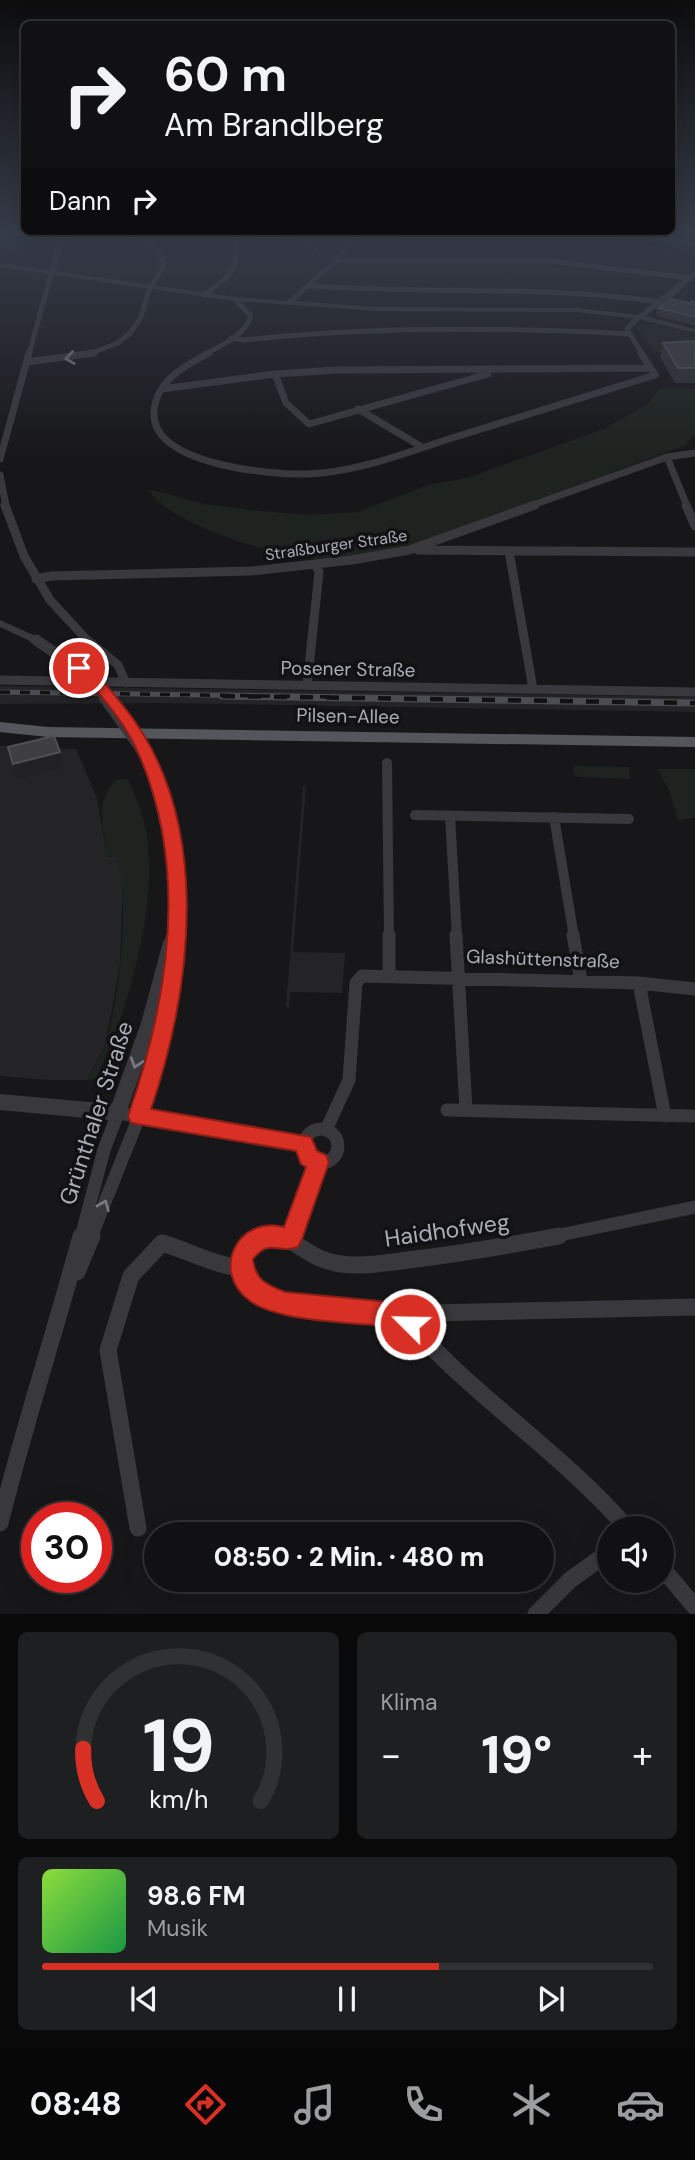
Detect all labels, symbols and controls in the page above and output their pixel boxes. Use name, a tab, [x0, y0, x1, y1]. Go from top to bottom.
text: 60 m	[164, 42, 287, 106]
icon: right	[49, 49, 140, 140]
text: Am Brandlberg	[164, 104, 384, 146]
icon: right	[125, 182, 163, 220]
text: Dann	[49, 184, 111, 218]
one-way arrow	[64, 350, 76, 365]
street label: Straßburger Straße	[264, 525, 408, 565]
pin	[49, 638, 109, 698]
icon: arrive	[60, 649, 98, 687]
street label: Posener Straße	[280, 655, 416, 683]
street label: Pilsen-Allee	[296, 703, 400, 729]
street label: Glashüttenstraße	[466, 944, 620, 974]
street label: Grünthaler Straße	[52, 1017, 140, 1209]
one-way arrow	[130, 1057, 144, 1069]
one-way arrow	[96, 1200, 110, 1212]
street label: Haidhofweg	[383, 1206, 512, 1254]
position arrow	[373, 1287, 447, 1361]
speed limit sign: 30	[21, 1502, 112, 1593]
map controls	[597, 1516, 674, 1593]
button: sound	[597, 1516, 674, 1593]
text: 08:50 · 2 Min. · 480 m	[214, 1540, 484, 1574]
text: Klima	[381, 1687, 438, 1717]
text: 19	[142, 1700, 215, 1795]
text: 19°	[481, 1721, 552, 1789]
text: −	[381, 1730, 401, 1780]
text: +	[632, 1730, 653, 1780]
text: km/h	[149, 1783, 208, 1816]
text: 98.6 FM	[147, 1879, 246, 1913]
text: Musik	[147, 1913, 208, 1943]
icon: previous	[125, 1980, 163, 2018]
icon: pause	[328, 1980, 366, 2018]
icon: next	[532, 1980, 570, 2018]
icon: directions	[181, 2080, 230, 2129]
icon: music	[290, 2080, 339, 2129]
icon: phone	[399, 2080, 448, 2129]
icon: climate	[507, 2080, 556, 2129]
icon: car	[616, 2080, 665, 2129]
text: 08:48	[30, 2083, 122, 2125]

